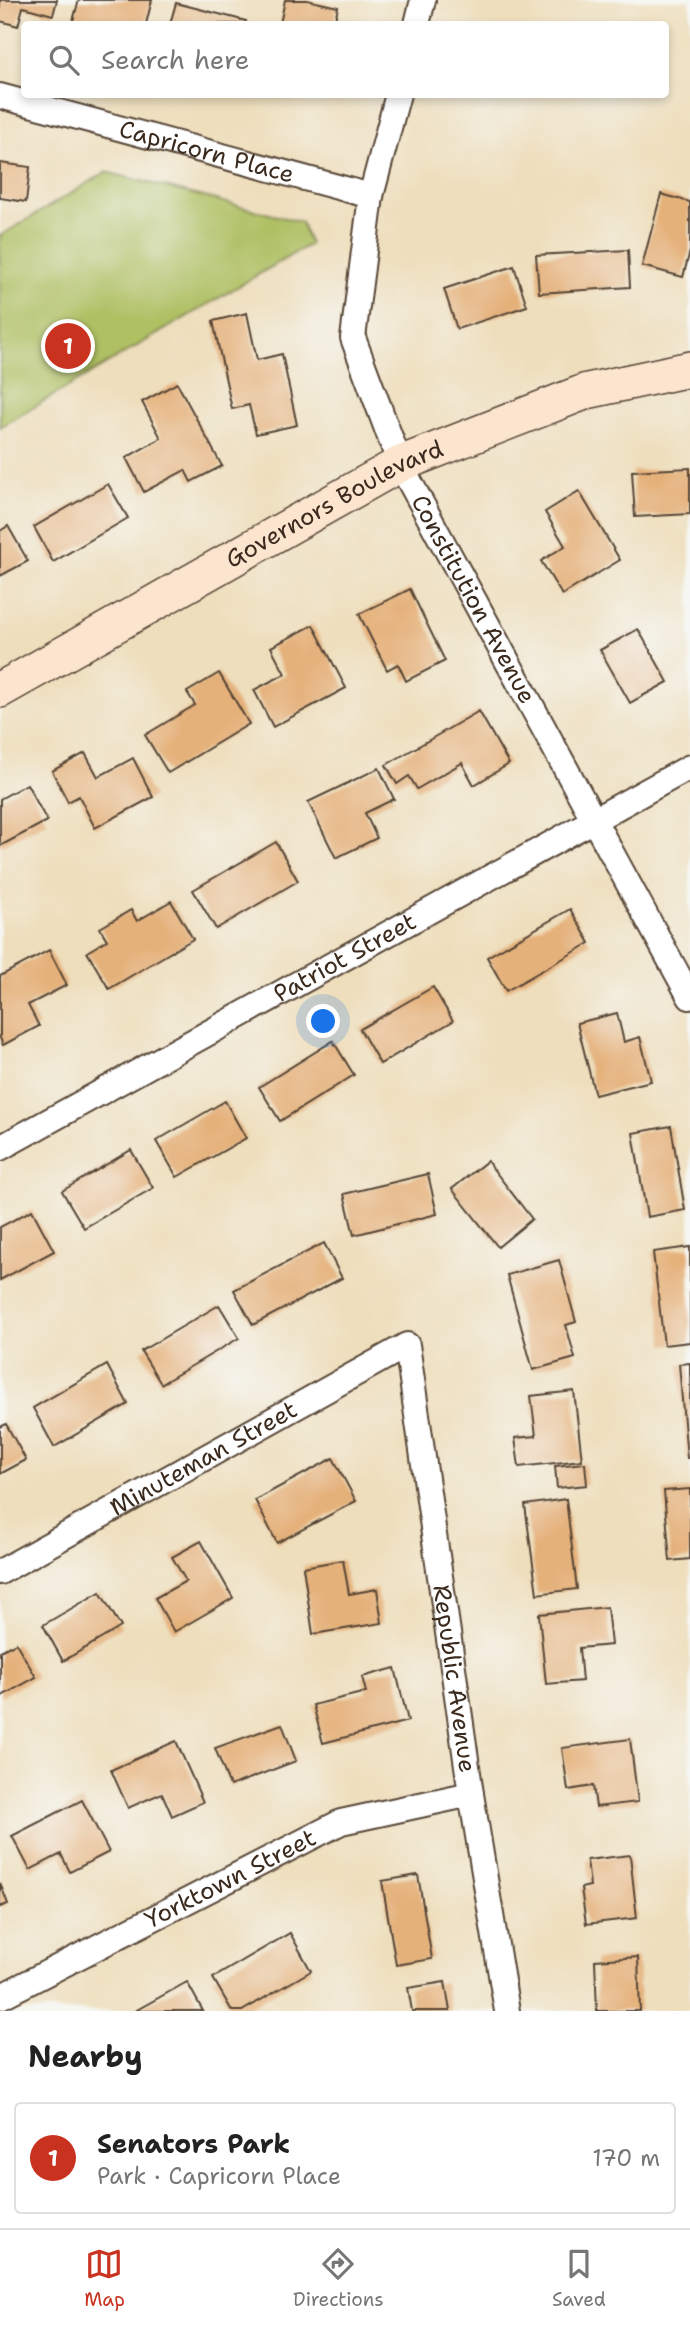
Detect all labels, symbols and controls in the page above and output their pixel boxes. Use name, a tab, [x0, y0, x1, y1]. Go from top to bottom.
search box	[21, 21, 669, 98]
icon: search	[45, 41, 83, 79]
text: Search here	[101, 42, 250, 77]
street label: Capricorn Place	[116, 113, 298, 191]
pin: 1	[45, 320, 91, 372]
street label: Governors Boulevard	[220, 433, 448, 575]
street label: Constitution Avenue	[404, 489, 543, 709]
street label: Patriot Street	[268, 905, 422, 1010]
your location	[306, 1004, 340, 1038]
street label: Minuteman Street	[104, 1393, 303, 1524]
street label: Republic Avenue	[425, 1583, 484, 1775]
street label: Yorktown Street	[139, 1822, 321, 1936]
text: Nearby	[28, 2036, 143, 2077]
text: Senators Park	[97, 2126, 290, 2161]
text: 1	[48, 2143, 58, 2173]
text: 170 m	[592, 2143, 660, 2173]
text: Park · Capricorn Place	[97, 2161, 341, 2191]
tab: Map	[84, 2245, 125, 2312]
tab: Directions	[293, 2245, 384, 2312]
tab: Saved	[552, 2245, 606, 2312]

